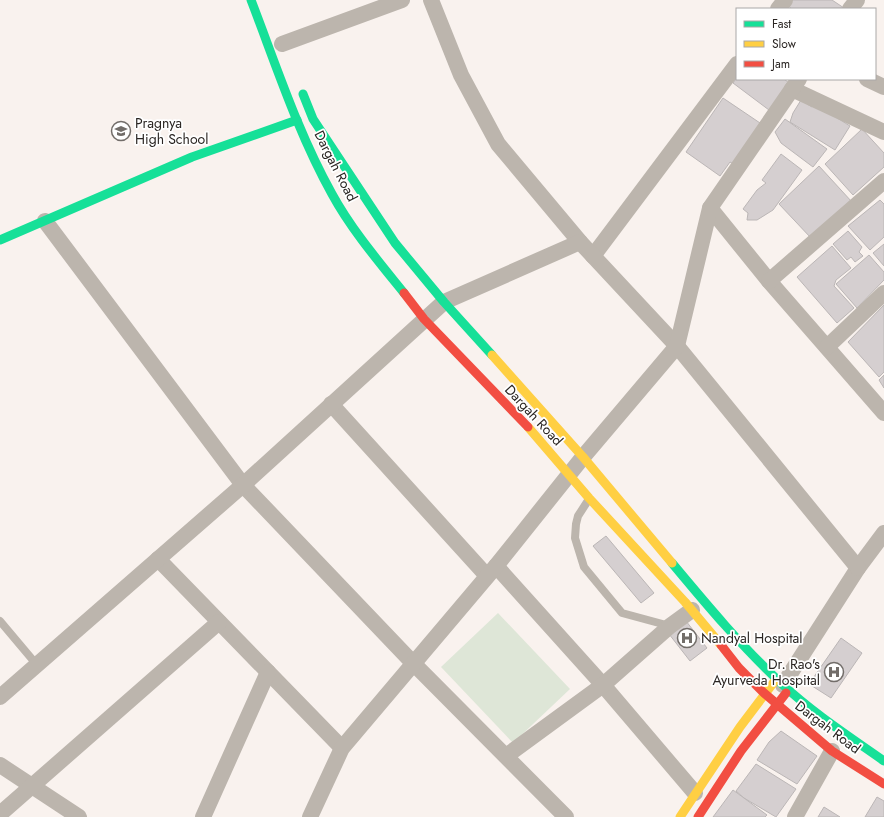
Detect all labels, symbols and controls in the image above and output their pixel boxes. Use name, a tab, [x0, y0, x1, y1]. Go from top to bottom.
legend	[736, 8, 876, 80]
text: Fast	[772, 15, 791, 33]
text: Slow	[772, 35, 797, 53]
text: Jam	[770, 55, 790, 73]
place label: Pragnya High School	[135, 113, 208, 149]
school or university icon: Pragnya High School	[110, 120, 132, 142]
street label: Dargah Road	[310, 127, 362, 205]
street label: Dargah Road	[500, 380, 568, 450]
hospital icon: Nandyal Hospital	[676, 627, 698, 649]
place label: Nandyal Hospital	[701, 628, 802, 648]
place label: Dr. Rao's Ayurveda Hospital	[712, 654, 820, 690]
hospital icon: Dr. Rao's Ayurveda Hospital	[823, 661, 845, 683]
street label: Dargah Road	[791, 696, 865, 758]

